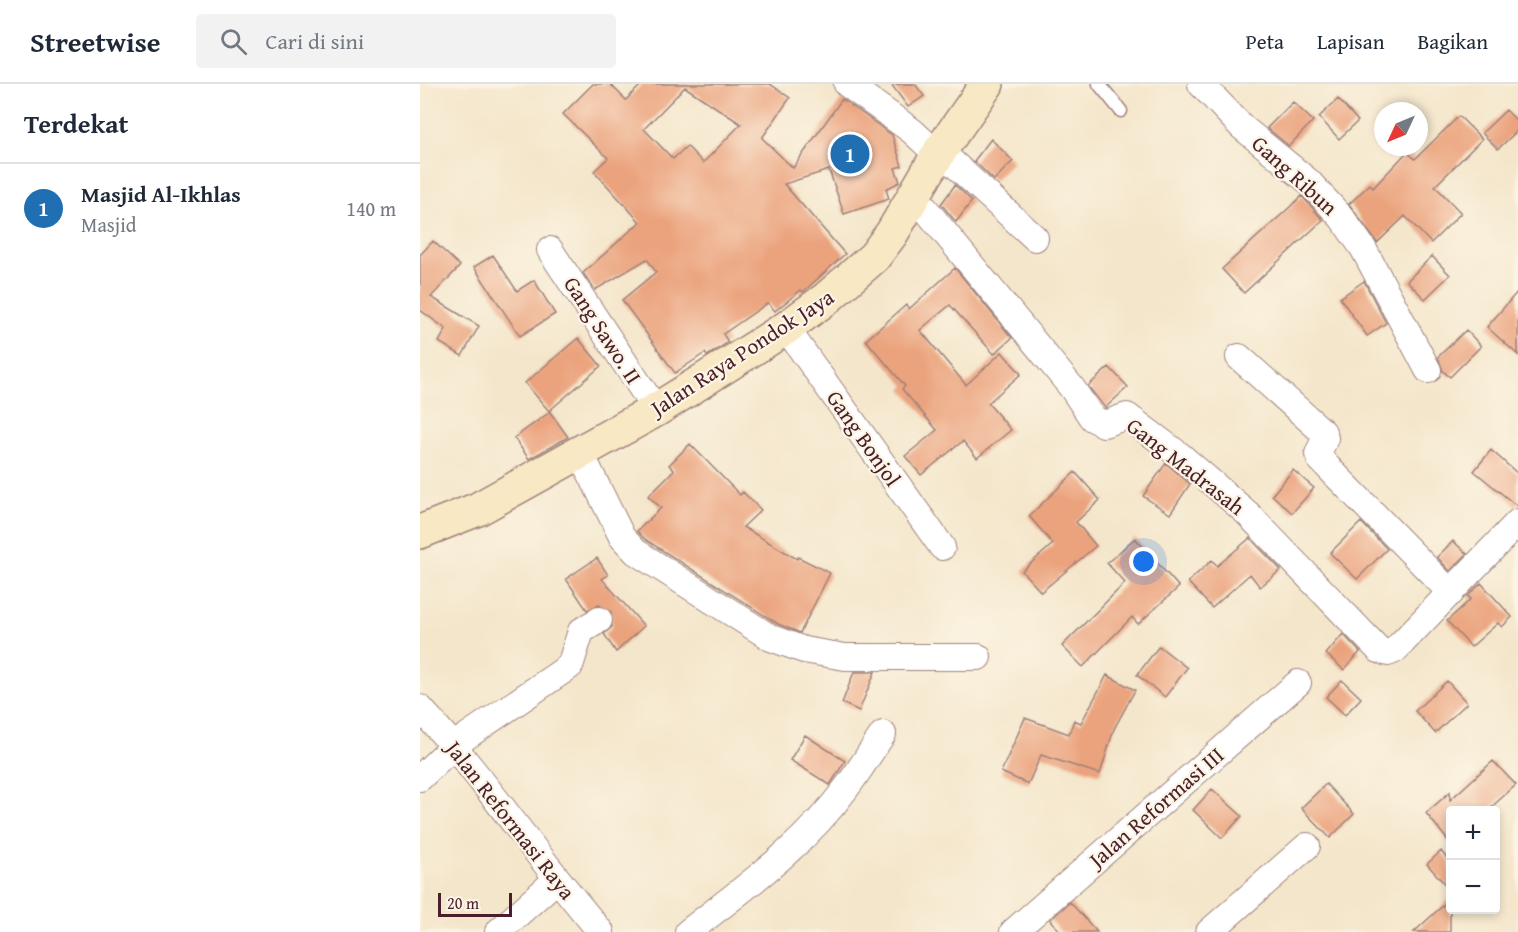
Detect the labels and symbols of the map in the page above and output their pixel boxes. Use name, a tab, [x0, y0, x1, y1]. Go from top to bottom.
north arrow	[1374, 102, 1428, 156]
street label: Gang Ribun	[1245, 128, 1346, 223]
pin: 1	[830, 132, 870, 176]
street label: Gang Sawo. II	[556, 270, 650, 390]
street label: Jalan Raya Pondok Jaya	[642, 280, 840, 425]
street label: Gang Bonjol	[819, 383, 909, 493]
street label: Gang Madrasah	[1120, 410, 1252, 523]
your location	[1129, 547, 1158, 576]
street label: Jalan Reformasi Raya	[437, 731, 584, 907]
street label: Jalan Reformasi III	[1079, 739, 1231, 877]
scale bar	[438, 890, 512, 918]

